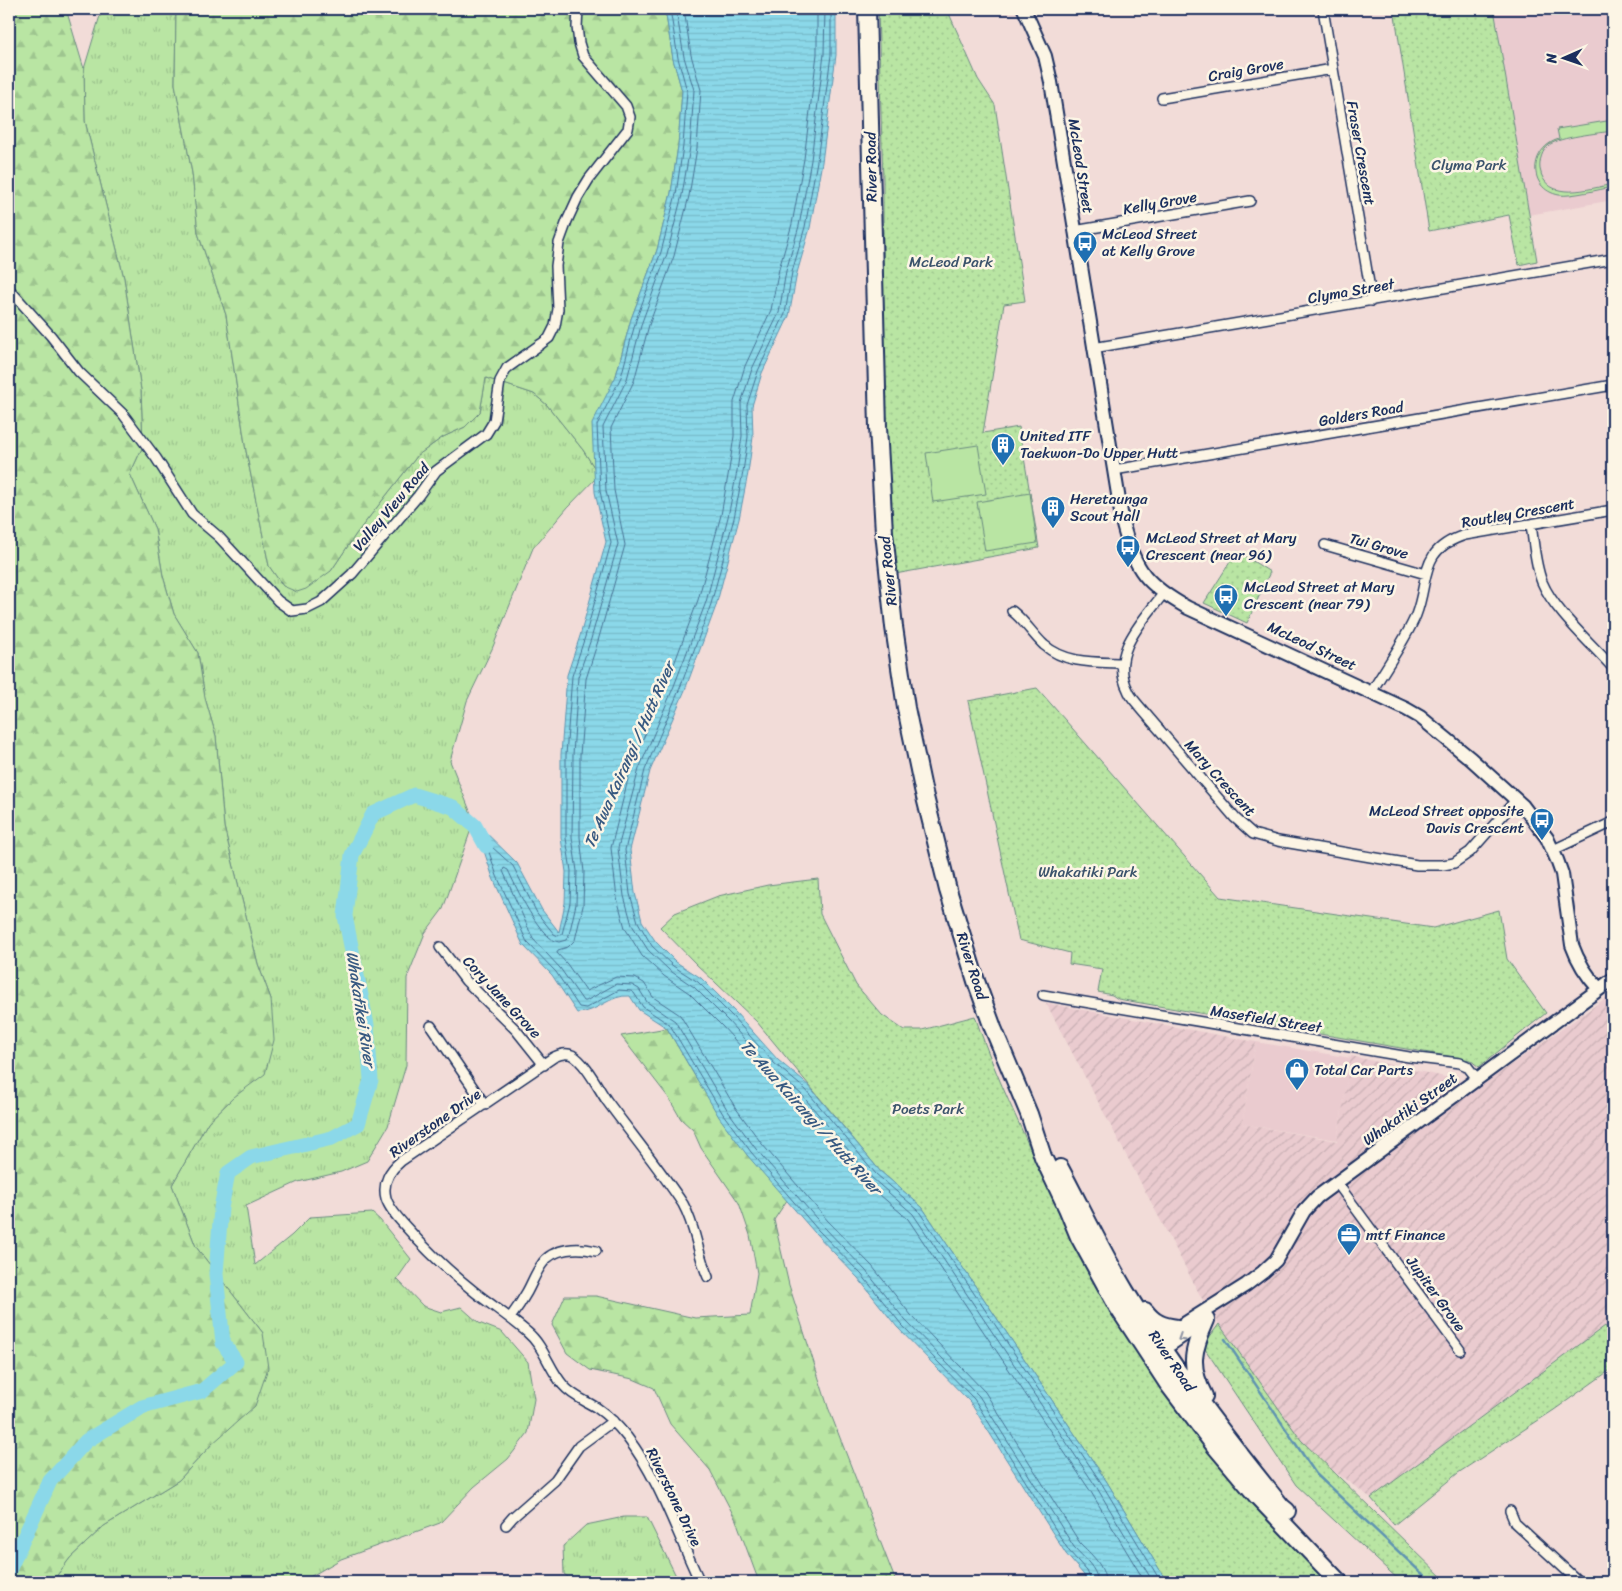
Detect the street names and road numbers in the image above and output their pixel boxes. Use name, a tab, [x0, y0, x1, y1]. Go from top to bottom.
street label: Craig Grove	[1206, 51, 1286, 89]
street label: Fraser Crescent	[1339, 99, 1383, 208]
street label: McLeod Street	[1061, 117, 1101, 216]
street label: River Road	[857, 131, 885, 202]
street label: Kelly Grove	[1121, 184, 1199, 222]
street label: Clyma Street	[1306, 270, 1397, 311]
street label: Golders Road	[1317, 394, 1407, 434]
street label: Valley View Road	[346, 456, 437, 557]
street label: Routley Crescent	[1459, 490, 1577, 536]
street label: Tui Grove	[1346, 525, 1412, 567]
street label: River Road	[871, 534, 905, 607]
street label: McLeod Street	[1263, 614, 1361, 678]
street label: Mary Crescent	[1178, 733, 1262, 823]
street label: River Road	[949, 929, 996, 1004]
street label: Cory Jane Grove	[456, 949, 548, 1045]
street label: Masefield Street	[1208, 997, 1324, 1041]
street label: Whakatiki Street	[1357, 1065, 1463, 1153]
street label: Riverstone Drive	[384, 1082, 486, 1164]
street label: Jupiter Grove	[1399, 1250, 1473, 1338]
street label: River Road	[1142, 1325, 1203, 1398]
street label: Riverstone Drive	[639, 1443, 709, 1551]

